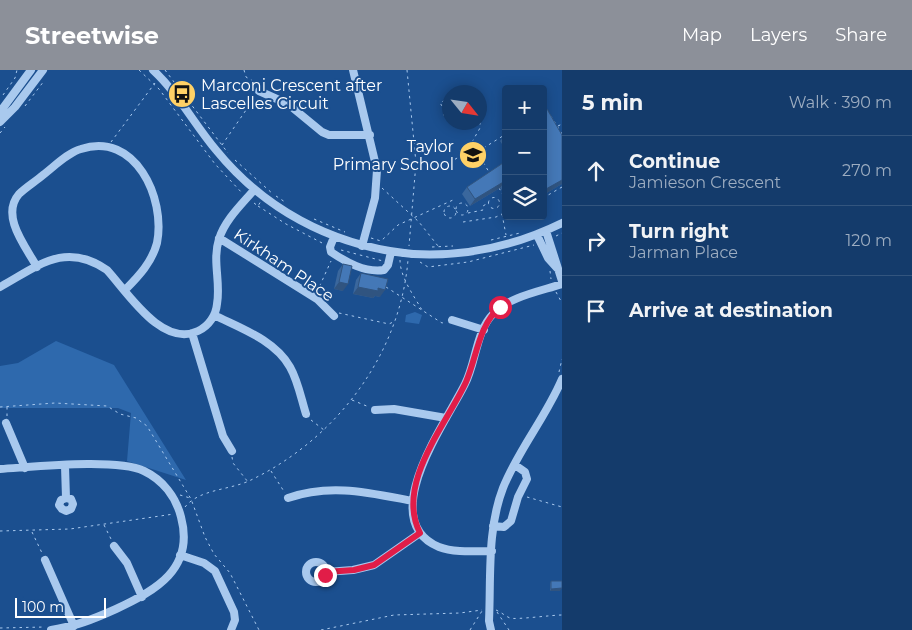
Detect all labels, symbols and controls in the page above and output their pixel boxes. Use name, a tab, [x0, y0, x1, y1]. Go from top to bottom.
text: Streetwise	[25, 21, 159, 50]
text: Map	[682, 24, 722, 46]
text: Layers	[750, 24, 807, 46]
text: Share	[835, 24, 887, 46]
place label: Marconi Crescent after Lascelles Circuit	[201, 76, 382, 113]
bus stop icon: Marconi Crescent after Lascelles Circuit	[167, 79, 197, 109]
north arrow	[442, 85, 487, 130]
map controls	[502, 85, 547, 220]
button: +	[502, 85, 547, 130]
text: 5 min	[582, 90, 643, 115]
text: Walk · 390 m	[789, 93, 892, 112]
button: −	[502, 130, 547, 175]
place label: Taylor Primary School	[333, 137, 454, 174]
school or university icon: Taylor Primary School	[458, 140, 488, 170]
text: Continue	[629, 150, 720, 173]
icon: ahead	[582, 157, 610, 185]
text: 270 m	[842, 161, 892, 180]
text: Jamieson Crescent	[629, 173, 781, 192]
button: layers	[502, 175, 547, 220]
text: Turn right	[629, 220, 729, 243]
street label: Kirkham Place	[230, 224, 338, 306]
icon: right	[582, 227, 610, 255]
text: 120 m	[845, 231, 892, 250]
text: Jarman Place	[629, 243, 738, 262]
route start	[489, 296, 512, 319]
icon: arrive	[582, 297, 610, 325]
text: Arrive at destination	[629, 299, 833, 322]
route end	[314, 564, 337, 587]
scale bar	[15, 595, 106, 618]
text: 100 m	[22, 598, 64, 616]

